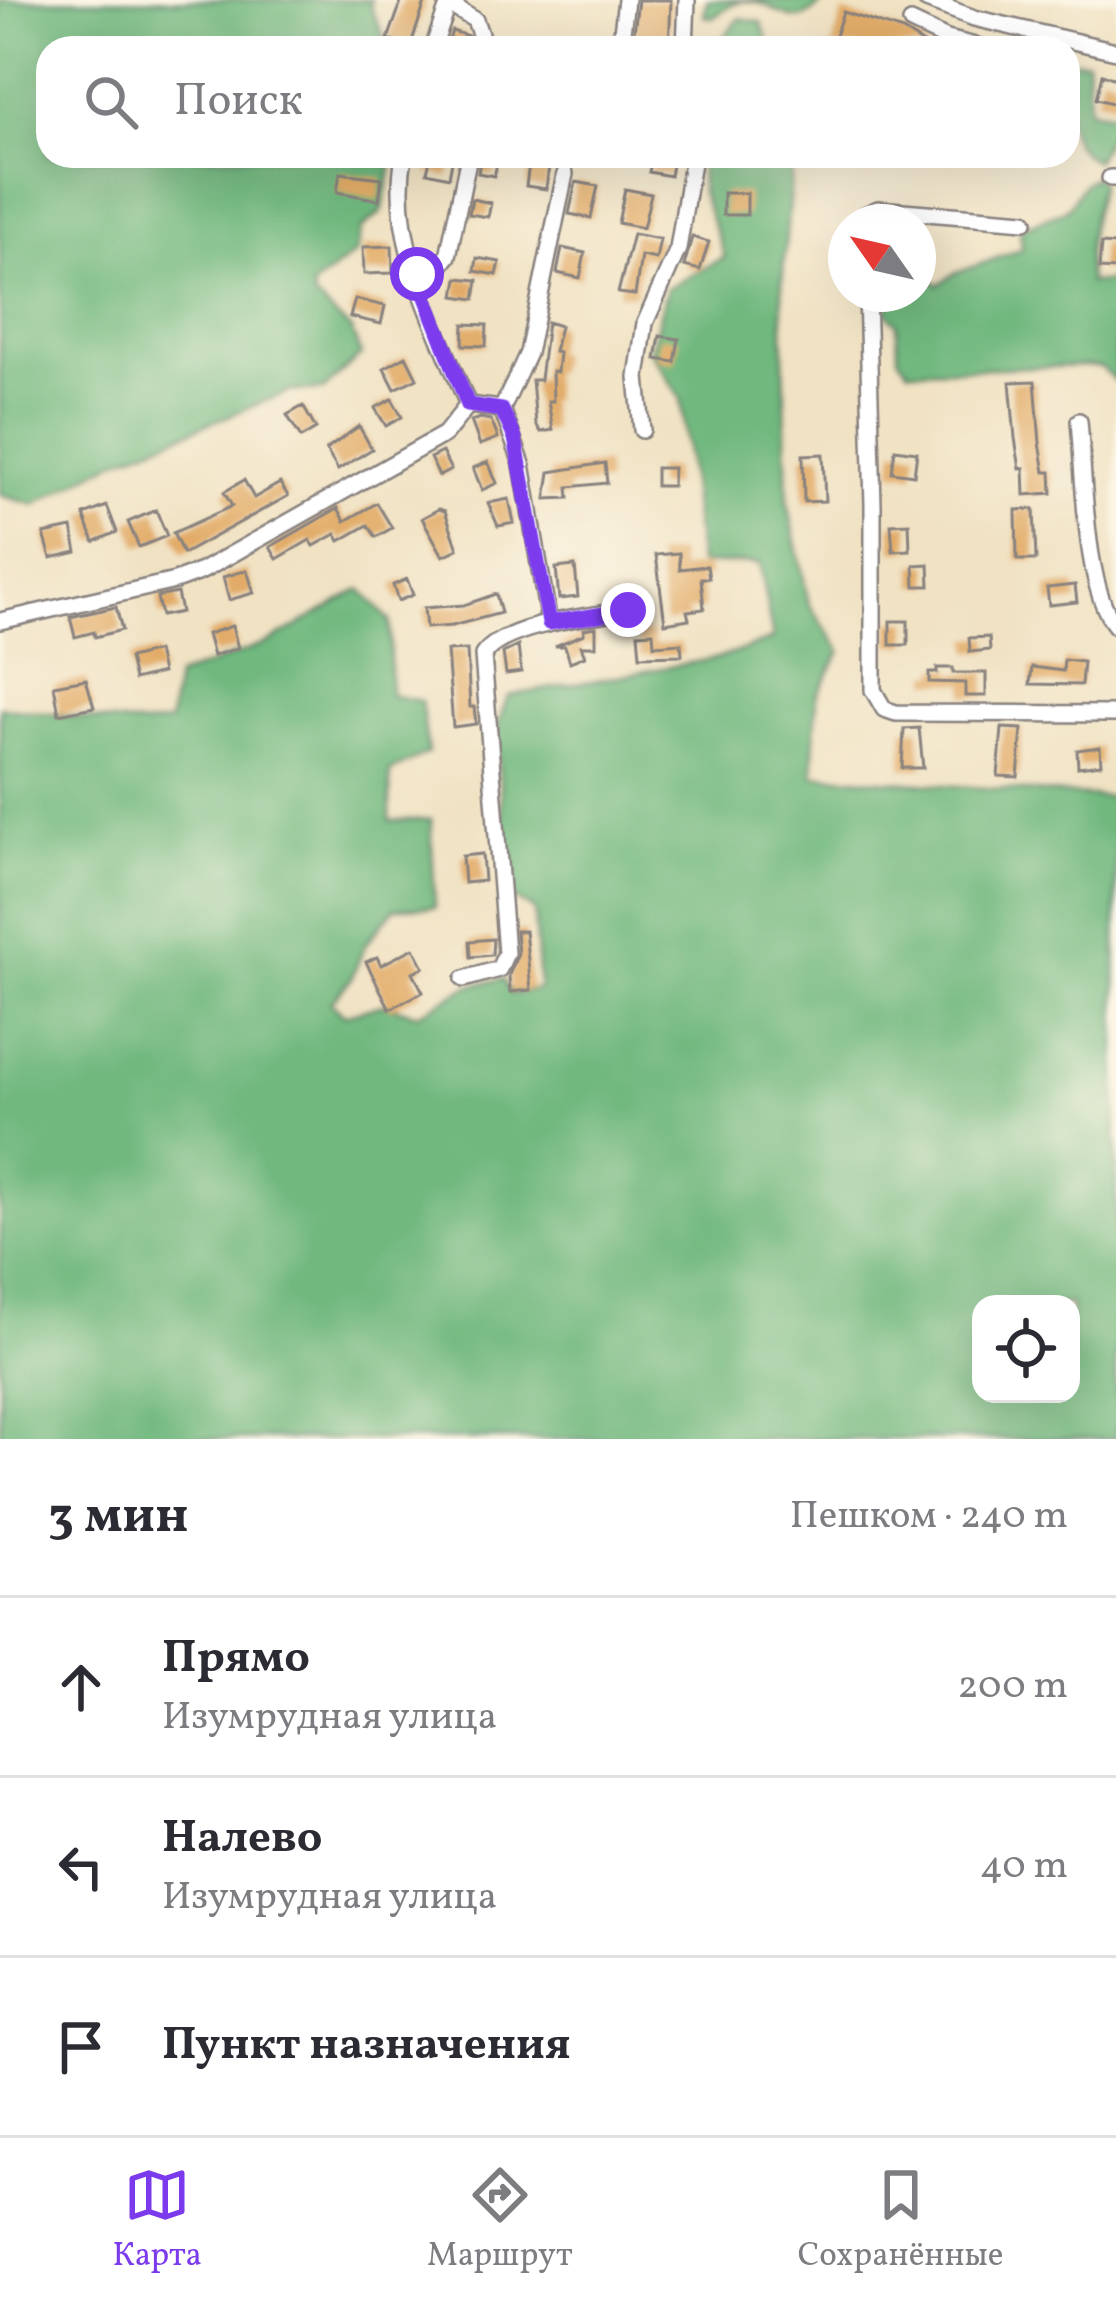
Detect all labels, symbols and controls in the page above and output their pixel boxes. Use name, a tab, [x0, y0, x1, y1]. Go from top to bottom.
search box	[36, 36, 1080, 168]
icon: search	[78, 69, 144, 135]
text: Поиск	[174, 71, 303, 134]
north arrow	[828, 204, 936, 312]
route start	[390, 247, 444, 301]
route end	[601, 583, 655, 637]
map controls	[972, 1295, 1080, 1403]
button: locate	[972, 1295, 1080, 1403]
text: 3 мин	[48, 1482, 188, 1553]
text: Пешком · 240 m	[790, 1490, 1068, 1544]
text: Прямо	[162, 1628, 310, 1691]
icon: ahead	[48, 1654, 114, 1720]
text: 200 m	[957, 1660, 1068, 1714]
text: Изумрудная улица	[162, 1691, 497, 1745]
text: Налево	[162, 1808, 323, 1871]
icon: left	[48, 1834, 114, 1900]
text: 40 m	[980, 1840, 1068, 1894]
text: Изумрудная улица	[162, 1871, 497, 1925]
icon: arrive	[48, 2014, 114, 2080]
text: Пункт назначения	[162, 2015, 571, 2078]
tab: Карта	[112, 2162, 202, 2280]
tab: Маршрут	[427, 2162, 573, 2280]
tab: Сохранённые	[798, 2162, 1003, 2280]

